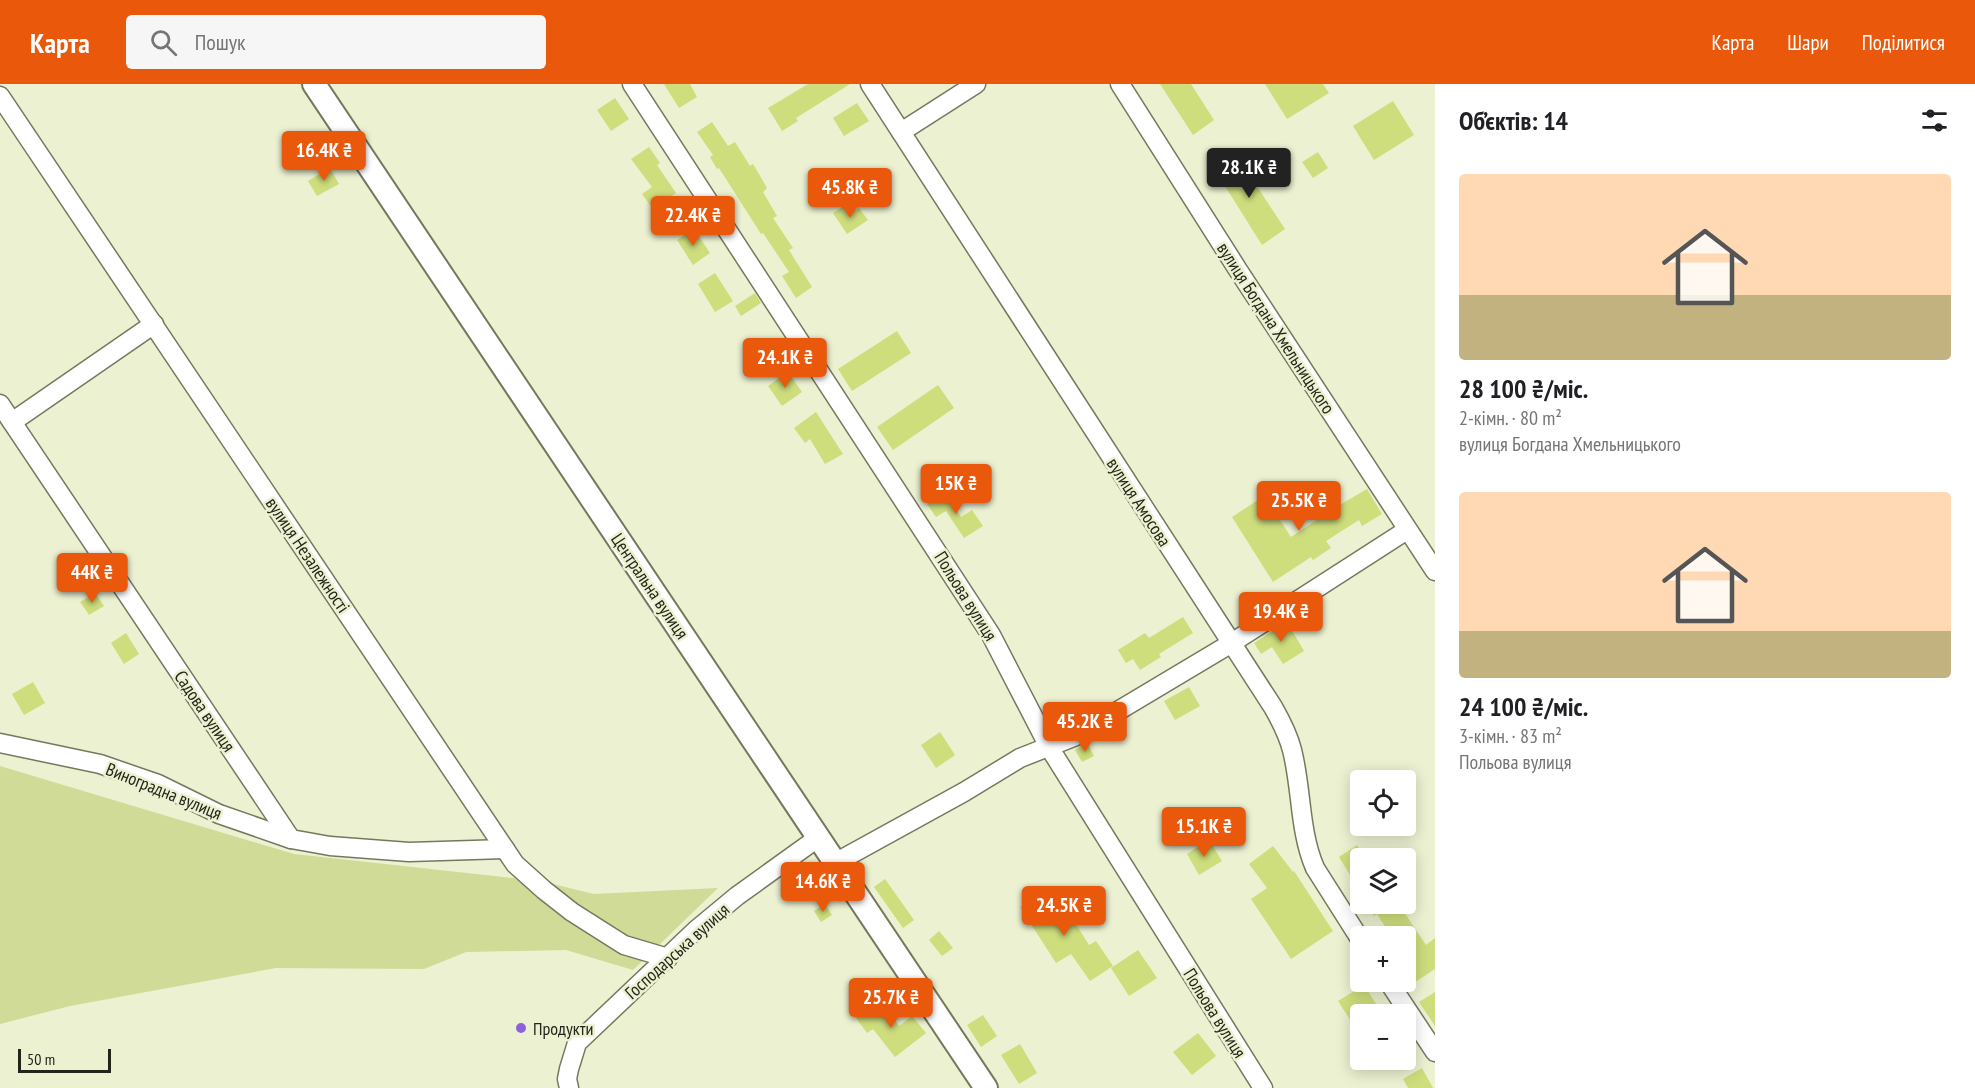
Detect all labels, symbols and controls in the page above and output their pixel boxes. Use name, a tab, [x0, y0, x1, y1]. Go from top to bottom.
search box	[126, 15, 546, 69]
text: Карта	[30, 24, 90, 61]
icon: search	[147, 26, 180, 59]
text: Пошук	[195, 28, 246, 56]
text: Карта	[1712, 29, 1754, 56]
text: Шари	[1787, 29, 1829, 56]
text: Поділитися	[1862, 29, 1945, 56]
text: Об’єктів: 14	[1459, 104, 1568, 137]
icon: filters	[1918, 104, 1951, 137]
pin: 16.4K ₴	[269, 131, 379, 182]
text: 16.4K ₴	[296, 137, 352, 163]
pin: 28.1K ₴	[1194, 148, 1304, 199]
text: 28.1K ₴	[1221, 154, 1277, 180]
pin: 45.8K ₴	[795, 168, 905, 219]
text: 45.8K ₴	[822, 174, 878, 200]
pin: 22.4K ₴	[638, 196, 748, 247]
text: 22.4K ₴	[665, 202, 721, 228]
icon: home	[1651, 213, 1759, 321]
street label: вулиця Богдана Хмельницького	[1212, 238, 1340, 418]
pin: 24.1K ₴	[730, 338, 840, 389]
text: 24.1K ₴	[757, 344, 813, 370]
text: 28 100 ₴/міс.	[1459, 372, 1588, 405]
text: 2-кімн. · 80 m²	[1459, 405, 1562, 431]
text: вулиця Богдана Хмельницького	[1459, 431, 1681, 457]
street label: вулиця Амосова	[1102, 453, 1176, 551]
pin: 15K ₴	[914, 464, 998, 515]
text: 15K ₴	[935, 470, 977, 496]
pin: 25.5K ₴	[1244, 481, 1354, 532]
text: 25.5K ₴	[1271, 487, 1327, 513]
street label: вулиця Незалежності	[261, 493, 355, 617]
street label: Центральна вулиця	[606, 529, 694, 643]
icon: home	[1651, 531, 1759, 639]
street label: Польова вулиця	[929, 547, 1003, 645]
pin: 44K ₴	[50, 553, 134, 604]
text: 44K ₴	[71, 559, 113, 585]
pin: 19.4K ₴	[1226, 592, 1336, 643]
text: 19.4K ₴	[1253, 598, 1309, 624]
street label: Садова вулиця	[169, 666, 241, 756]
text: 24 100 ₴/міс.	[1459, 690, 1588, 723]
pin: 45.2K ₴	[1030, 702, 1140, 753]
text: 45.2K ₴	[1057, 708, 1113, 734]
text: 3-кімн. · 83 m²	[1459, 723, 1562, 749]
text: Польова вулиця	[1459, 749, 1571, 775]
street label: Виноградна вулиця	[103, 757, 225, 825]
map controls	[1350, 770, 1416, 1070]
button: locate	[1350, 770, 1416, 836]
pin: 15.1K ₴	[1149, 807, 1259, 858]
text: 15.1K ₴	[1176, 813, 1232, 839]
button: layers	[1350, 848, 1416, 914]
pin: 14.6K ₴	[768, 862, 878, 913]
text: 14.6K ₴	[795, 868, 851, 894]
pin: 24.5K ₴	[1009, 886, 1119, 937]
text: 24.5K ₴	[1036, 892, 1092, 918]
street label: Господарська вулиця	[620, 898, 734, 1004]
button: +	[1350, 926, 1416, 992]
street label: Польова вулиця	[1178, 964, 1252, 1062]
pin: 25.7K ₴	[836, 978, 946, 1029]
text: 25.7K ₴	[863, 984, 919, 1010]
button: −	[1350, 1004, 1416, 1070]
place label: Продукти	[533, 1017, 593, 1040]
marker: Продукти	[514, 1021, 528, 1035]
scale bar	[18, 1046, 111, 1074]
text: 50 m	[27, 1049, 55, 1069]

